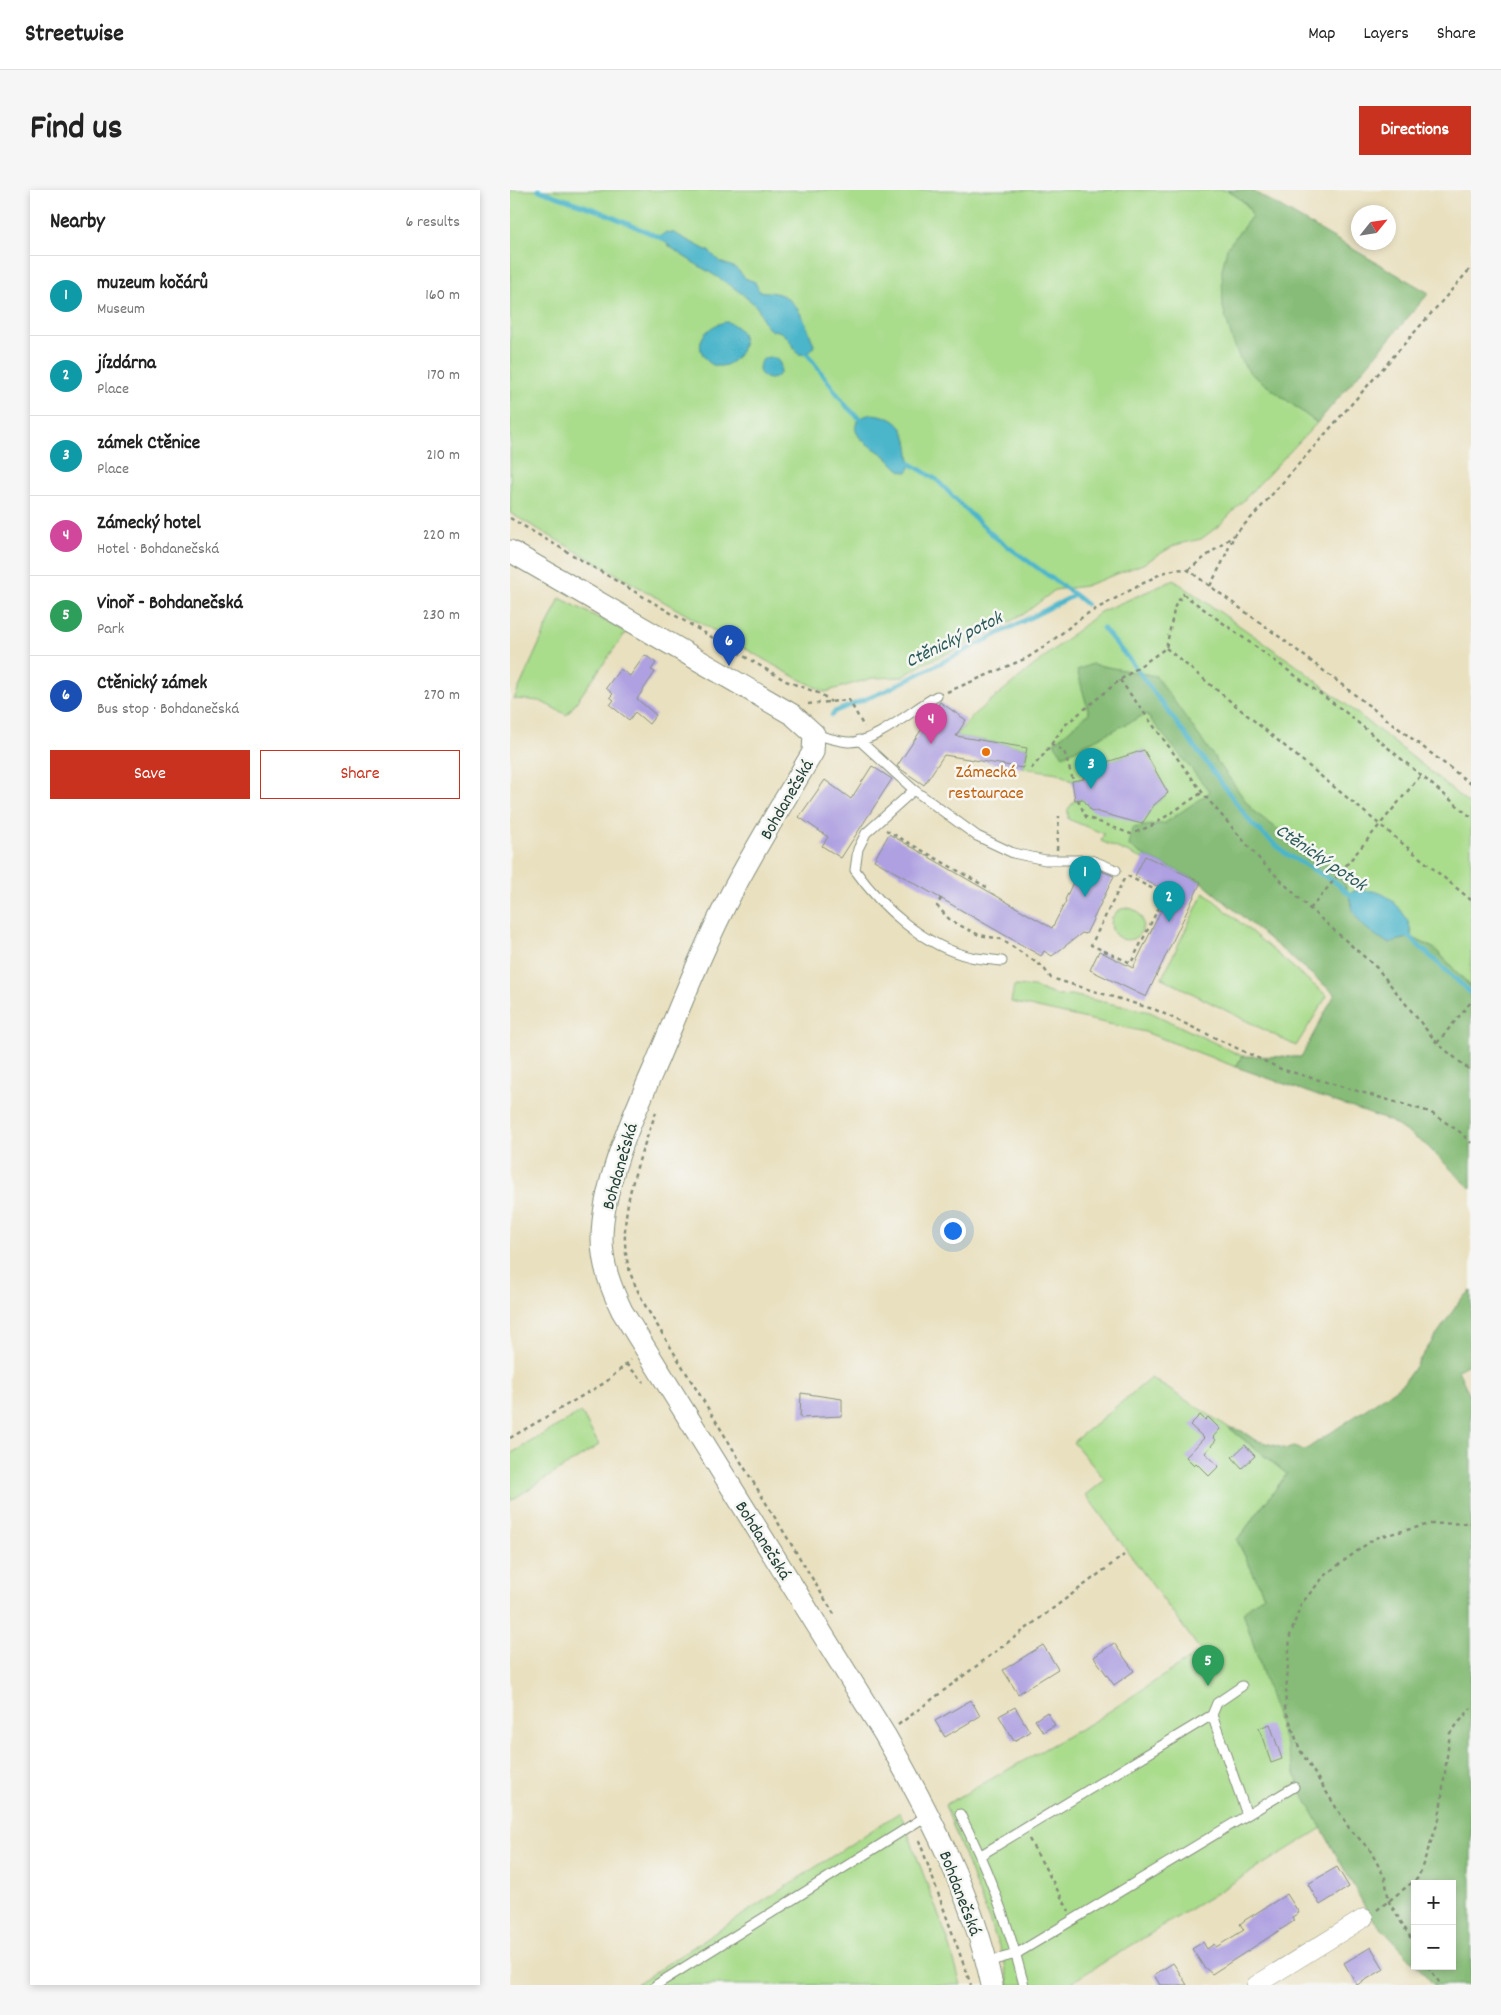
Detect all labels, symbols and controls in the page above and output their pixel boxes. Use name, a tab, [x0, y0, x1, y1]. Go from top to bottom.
text: Streetwise	[25, 18, 124, 52]
text: Map	[1308, 22, 1335, 47]
text: Layers	[1363, 22, 1409, 47]
text: Share	[1437, 22, 1476, 47]
text: Find us	[30, 105, 122, 155]
button: Directions	[1359, 106, 1471, 155]
north arrow	[1351, 205, 1396, 250]
text: Nearby	[50, 208, 105, 238]
text: 6 results	[405, 211, 460, 234]
text: muzeum kočárů	[97, 271, 208, 298]
text: 1	[64, 284, 68, 307]
text: 160 m	[425, 284, 460, 307]
text: Museum	[97, 298, 145, 321]
text: jízdárna	[97, 351, 156, 378]
text: 2	[63, 364, 70, 387]
text: 170 m	[427, 364, 460, 387]
text: Place	[97, 378, 129, 401]
text: zámek Ctěnice	[97, 431, 200, 458]
text: 3	[62, 444, 70, 467]
text: 210 m	[426, 444, 460, 467]
text: Place	[97, 458, 129, 481]
text: Zámecký hotel	[97, 511, 201, 538]
text: 4	[63, 524, 69, 547]
text: 220 m	[423, 524, 460, 547]
text: Hotel · Bohdanečská	[97, 538, 219, 561]
text: Vinoř - Bohdanečská	[97, 591, 243, 618]
text: 5	[62, 604, 70, 627]
text: 230 m	[423, 604, 460, 627]
water label: Ctěnický potok	[902, 605, 1010, 676]
text: Park	[97, 618, 124, 641]
pin: 6	[713, 625, 745, 666]
text: Ctěnický zámek	[97, 671, 207, 698]
text: 6	[62, 684, 70, 707]
text: 270 m	[424, 684, 460, 707]
text: Bus stop · Bohdanečská	[97, 698, 239, 721]
pin: 4	[915, 703, 947, 744]
marker: Zámecká restaurace	[980, 746, 992, 758]
pin: 3	[1075, 748, 1107, 789]
button: Save	[50, 750, 250, 799]
button: Share	[260, 750, 460, 799]
street label: Bohdanečská	[755, 755, 821, 845]
place label: Zámecká restaurace	[948, 761, 1024, 807]
water label: Ctěnický potok	[1269, 818, 1373, 901]
pin: 1	[1069, 856, 1101, 897]
pin: 2	[1153, 881, 1185, 922]
street label: Bohdanečská	[597, 1120, 646, 1213]
your location	[940, 1218, 966, 1244]
street label: Bohdanečská	[728, 1497, 796, 1586]
pin: 5	[1192, 1645, 1224, 1686]
street label: Bohdanečská	[931, 1848, 986, 1940]
map controls	[1411, 1880, 1456, 1970]
button: +	[1411, 1880, 1456, 1925]
button: −	[1411, 1925, 1456, 1970]

